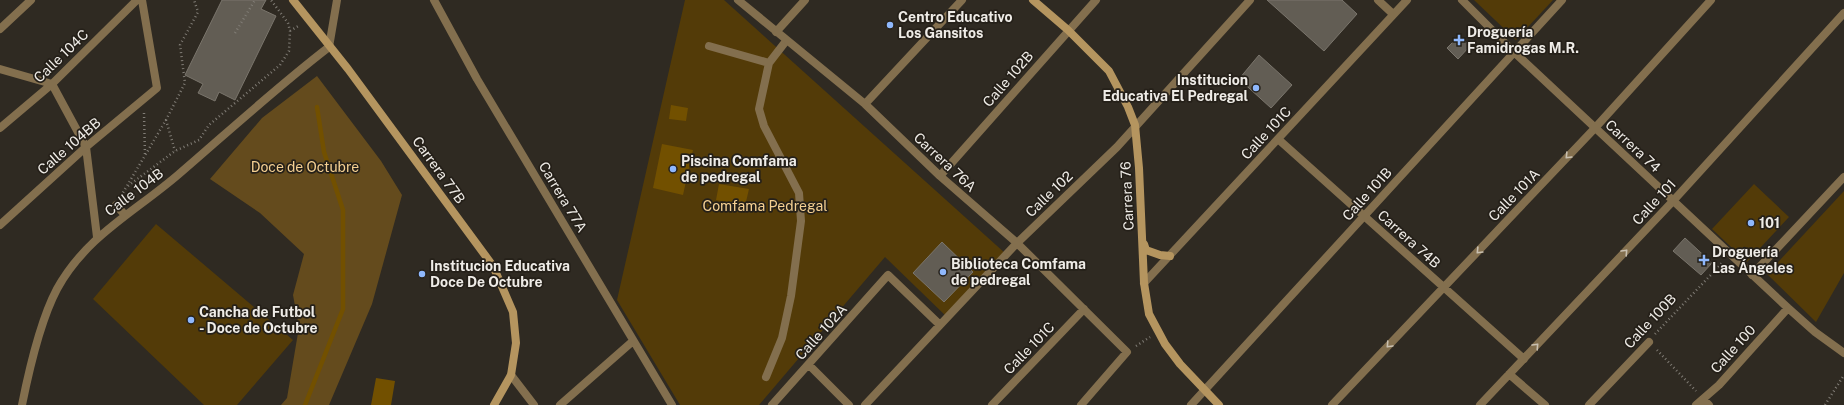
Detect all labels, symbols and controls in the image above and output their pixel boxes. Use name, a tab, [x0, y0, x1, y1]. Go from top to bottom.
place label: Centro Educativo Los Gansitos	[898, 9, 1013, 41]
marker: Centro Educativo Los Gansitos	[885, 20, 895, 30]
place label: Droguería Famidrogas M.R.	[1467, 24, 1579, 56]
street label: Calle 104C	[31, 26, 91, 86]
marker: Droguería Famidrogas M.R.	[1454, 35, 1464, 45]
street label: Calle 102B	[980, 48, 1036, 110]
place label: Institucion Educativa El Pedregal	[1102, 72, 1248, 104]
marker: Institucion Educativa El Pedregal	[1251, 83, 1261, 93]
street label: Calle 101C	[1238, 103, 1294, 163]
street label: Calle 104BB	[34, 114, 104, 178]
street label: Carrera 74	[1602, 117, 1664, 176]
street label: Carrera 76A	[911, 129, 979, 195]
street label: Carrera 77B	[409, 133, 469, 207]
one-way arrow	[1565, 151, 1573, 159]
place label: Piscina Comfama de pedregal	[681, 153, 797, 185]
park label: Doce de Octubre	[251, 159, 359, 175]
street label: Carrera 77A	[536, 159, 590, 235]
street label: Carrera 76	[1117, 161, 1137, 231]
marker: Piscina Comfama de pedregal	[668, 164, 678, 174]
street label: Calle 101B	[1339, 164, 1395, 224]
street label: Calle 104B	[102, 165, 166, 219]
street label: Calle 101A	[1485, 166, 1543, 224]
street label: Calle 102	[1022, 168, 1076, 220]
street label: Calle 101	[1629, 176, 1679, 228]
park label: Comfama Pedregal	[703, 198, 827, 214]
street label: Carrera 74B	[1374, 207, 1444, 271]
place label: 101	[1759, 215, 1780, 231]
marker: 101	[1746, 218, 1756, 228]
place label: Droguería Las Ángeles	[1712, 244, 1793, 276]
one-way arrow	[1476, 246, 1483, 254]
one-way arrow	[1620, 249, 1628, 257]
marker: Droguería Las Ángeles	[1699, 255, 1709, 265]
place label: Biblioteca Comfama de pedregal	[951, 256, 1086, 288]
place label: Institucion Educativa Doce De Octubre	[430, 258, 570, 290]
marker: Biblioteca Comfama de pedregal	[938, 267, 948, 277]
marker: Institucion Educativa Doce De Octubre	[417, 269, 427, 279]
street label: Calle 100B	[1621, 290, 1679, 352]
street label: Calle 102A	[792, 301, 850, 363]
place label: Cancha de Futbol - Doce de Octubre	[199, 304, 318, 336]
marker: Cancha de Futbol - Doce de Octubre	[186, 315, 196, 325]
street label: Calle 101C	[1000, 319, 1058, 377]
street label: Calle 100	[1707, 322, 1759, 376]
one-way arrow	[1386, 340, 1394, 348]
one-way arrow	[1531, 343, 1539, 351]

